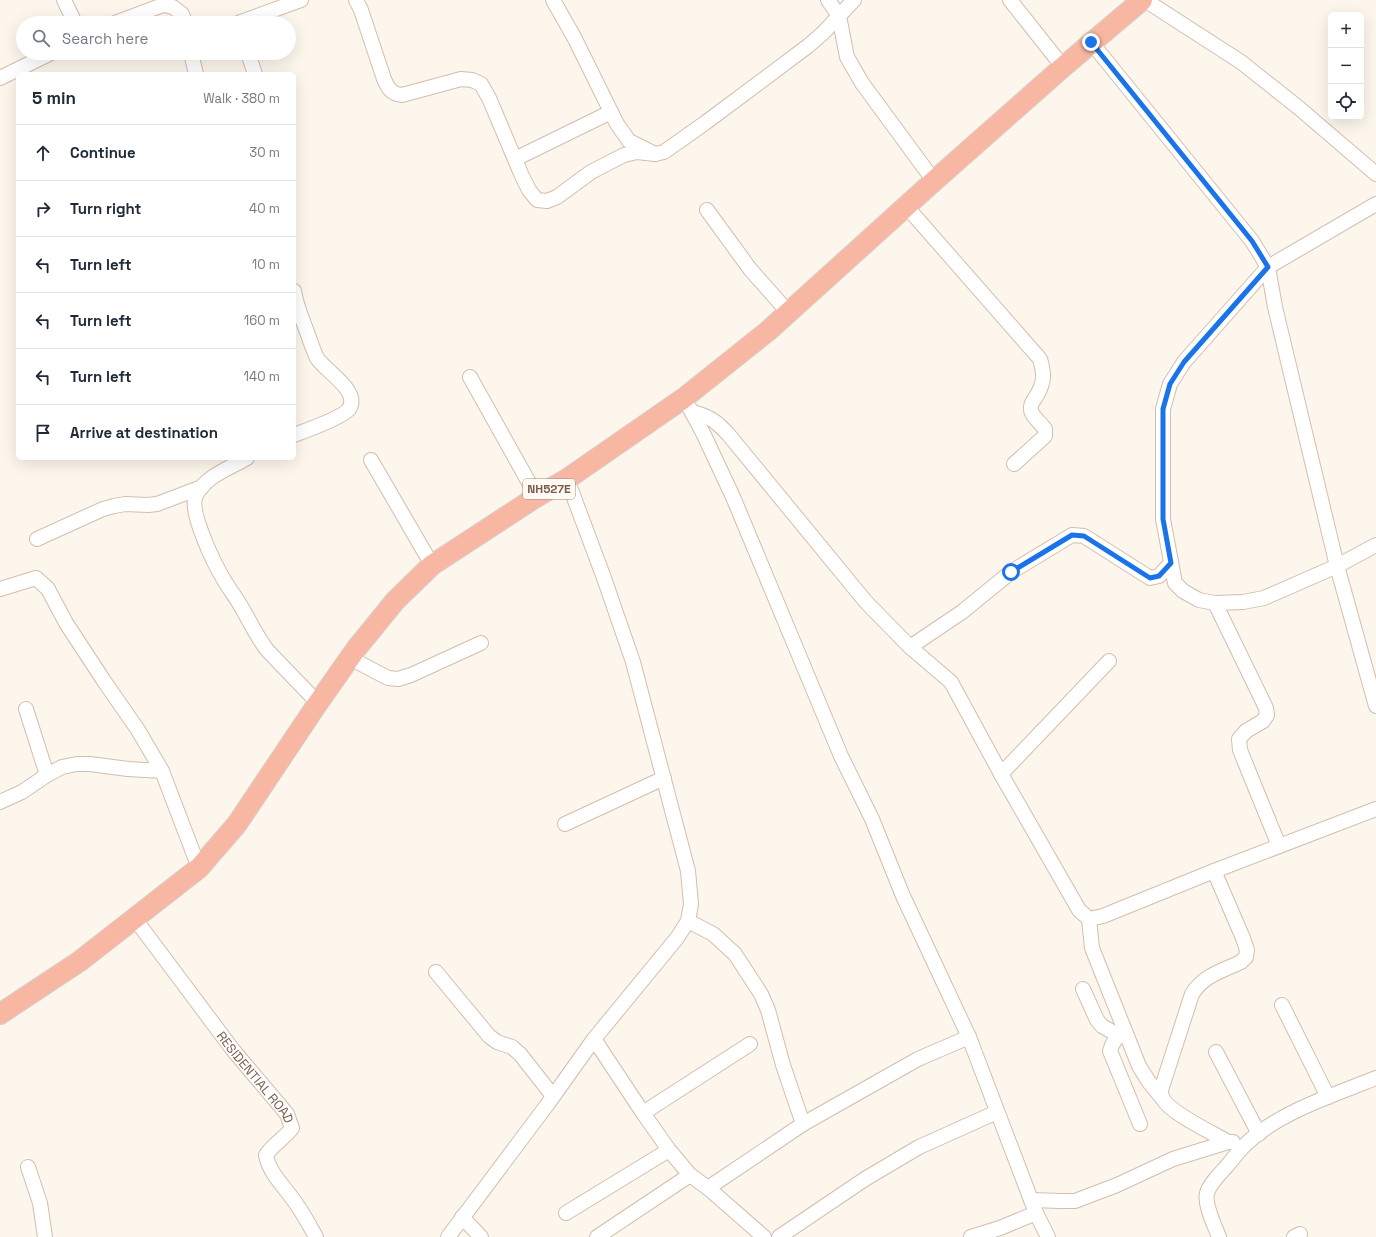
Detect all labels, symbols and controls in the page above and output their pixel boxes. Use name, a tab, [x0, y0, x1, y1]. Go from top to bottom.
map controls	[1328, 12, 1364, 120]
button: +	[1328, 12, 1364, 48]
search box	[16, 16, 296, 60]
icon: search	[30, 27, 52, 49]
text: Search here	[62, 29, 148, 48]
route end	[1082, 33, 1100, 51]
button: −	[1328, 48, 1364, 84]
button: locate	[1328, 84, 1364, 120]
text: 5 min	[32, 87, 76, 109]
text: Walk · 380 m	[203, 90, 280, 107]
icon: ahead	[32, 142, 54, 164]
text: Continue	[70, 143, 136, 162]
text: 30 m	[249, 144, 280, 161]
icon: right	[32, 198, 54, 220]
text: Turn right	[70, 199, 141, 218]
text: 40 m	[249, 200, 280, 217]
icon: left	[32, 254, 54, 276]
text: Turn left	[70, 255, 132, 274]
text: 10 m	[252, 256, 280, 273]
icon: left	[32, 310, 54, 332]
text: Turn left	[70, 311, 132, 330]
text: 160 m	[244, 312, 280, 329]
icon: left	[32, 366, 54, 388]
text: Turn left	[70, 367, 132, 386]
text: 140 m	[244, 368, 280, 385]
icon: arrive	[32, 422, 54, 444]
text: Arrive at destination	[70, 423, 218, 442]
road number: NH527E	[523, 479, 575, 499]
route start	[1002, 563, 1020, 581]
street label: RESIDENTIAL ROAD	[213, 1028, 297, 1125]

